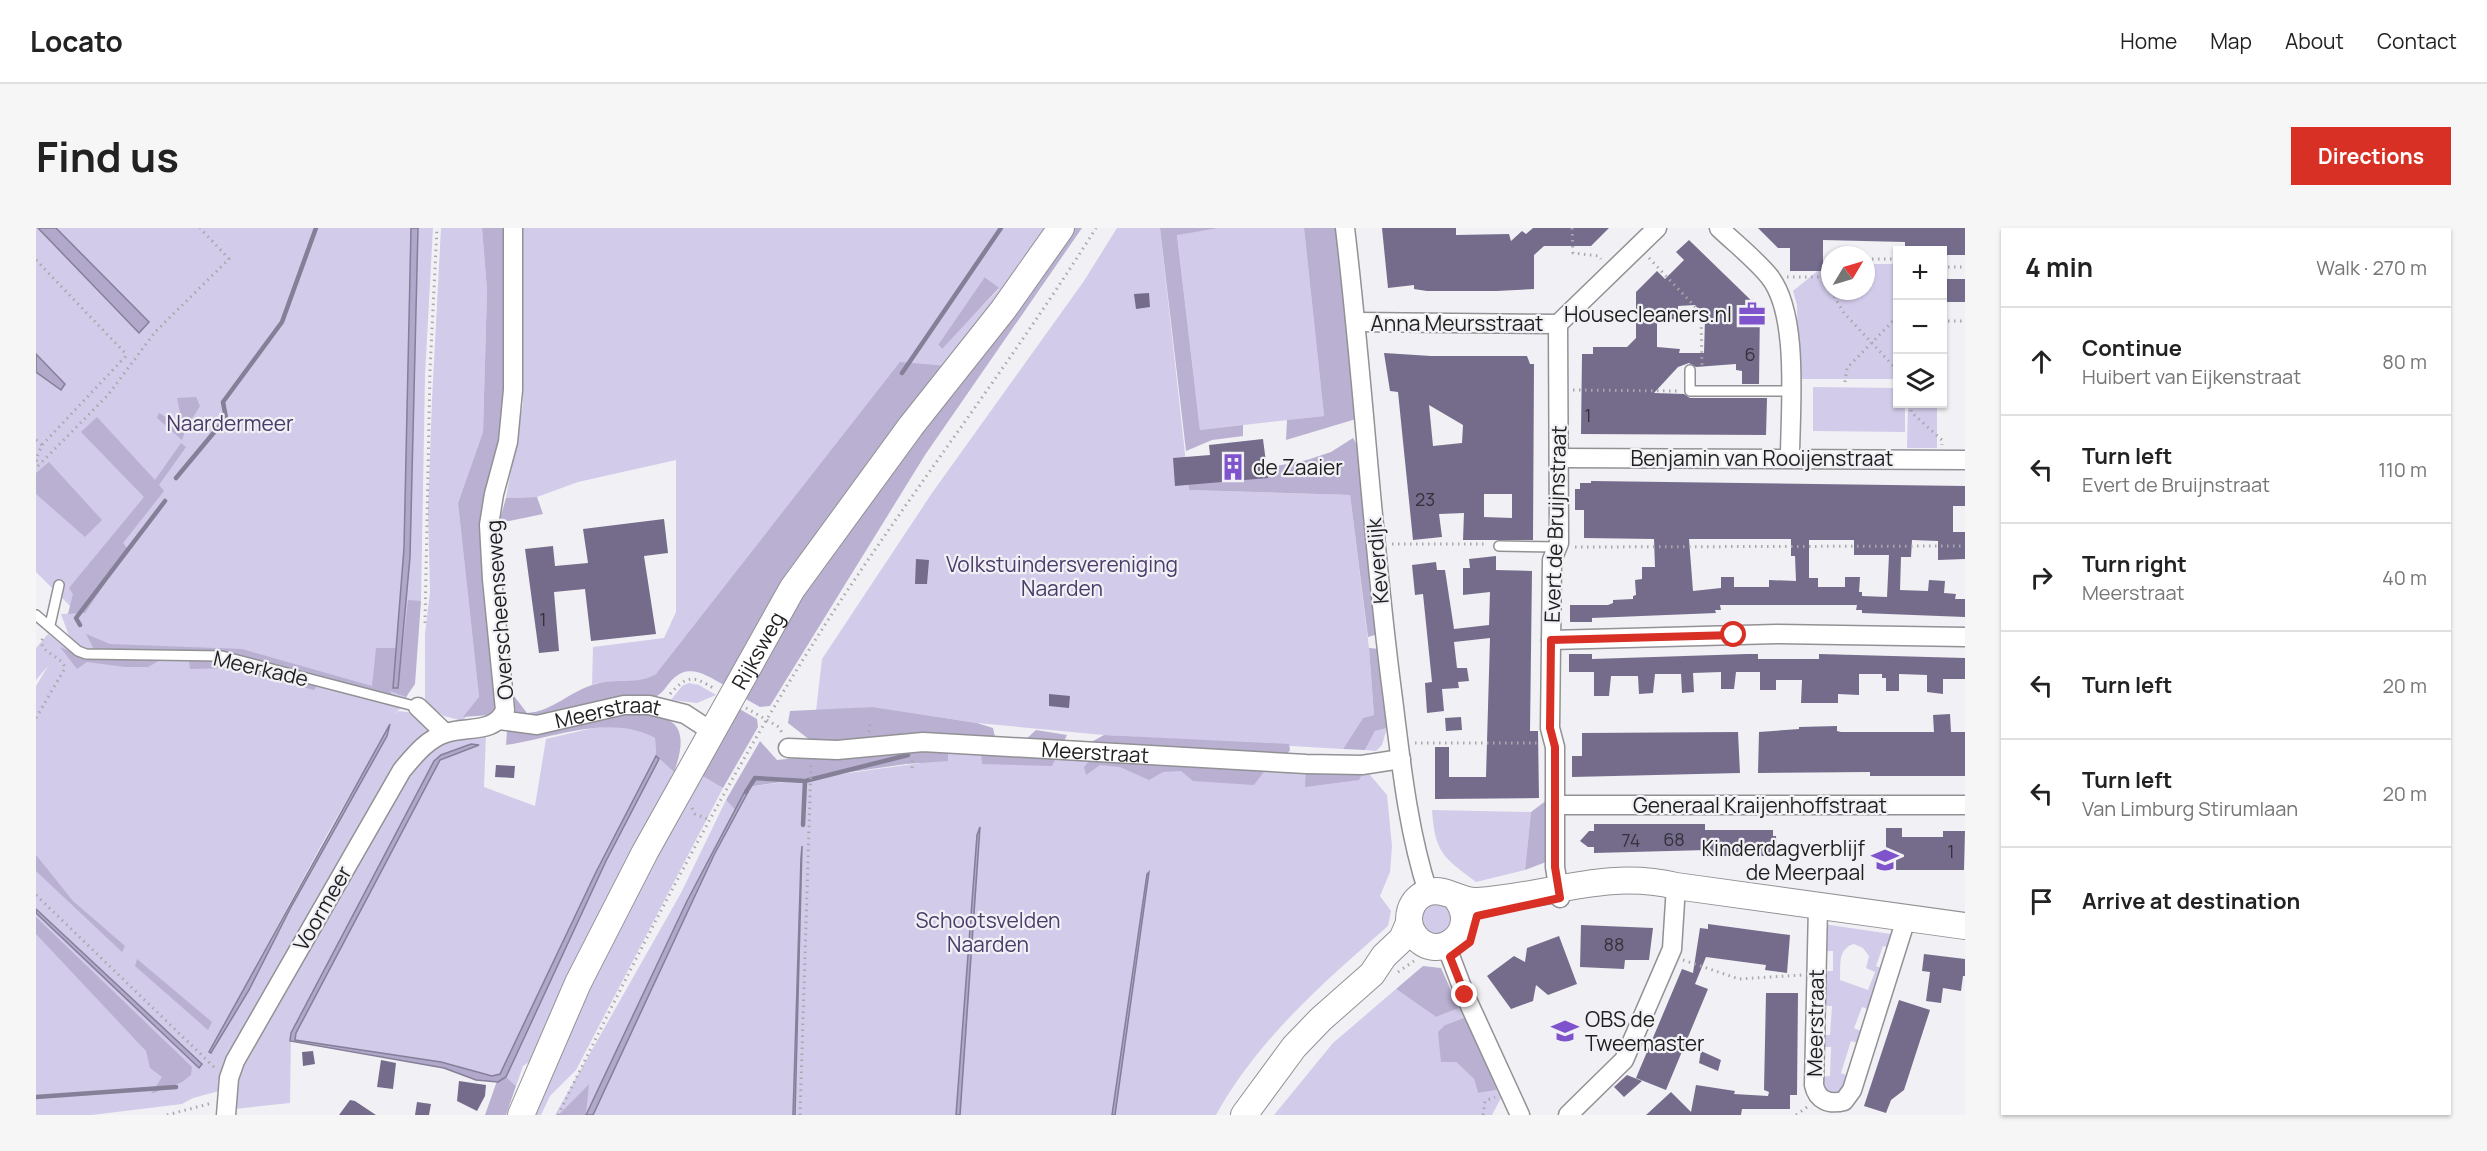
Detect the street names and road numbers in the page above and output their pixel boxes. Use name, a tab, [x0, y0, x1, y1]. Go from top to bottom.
street label: Anna Meursstraat	[1370, 309, 1544, 337]
street label: Evert de Bruijnstraat	[1538, 425, 1572, 623]
street label: Benjamin van Rooijenstraat	[1630, 444, 1894, 472]
street label: Keverdijk	[1359, 516, 1395, 605]
street label: Overscheenseweg	[479, 519, 519, 701]
street label: Rijksweg	[725, 607, 791, 694]
street label: Meerkade	[211, 643, 311, 693]
street label: Meerstraat	[552, 691, 664, 734]
street label: Meerstraat	[1041, 735, 1150, 769]
street label: Generaal Kraijenhoffstraat	[1633, 791, 1887, 819]
street label: Voormeer	[286, 860, 358, 956]
street label: Meerstraat	[1800, 969, 1830, 1077]

